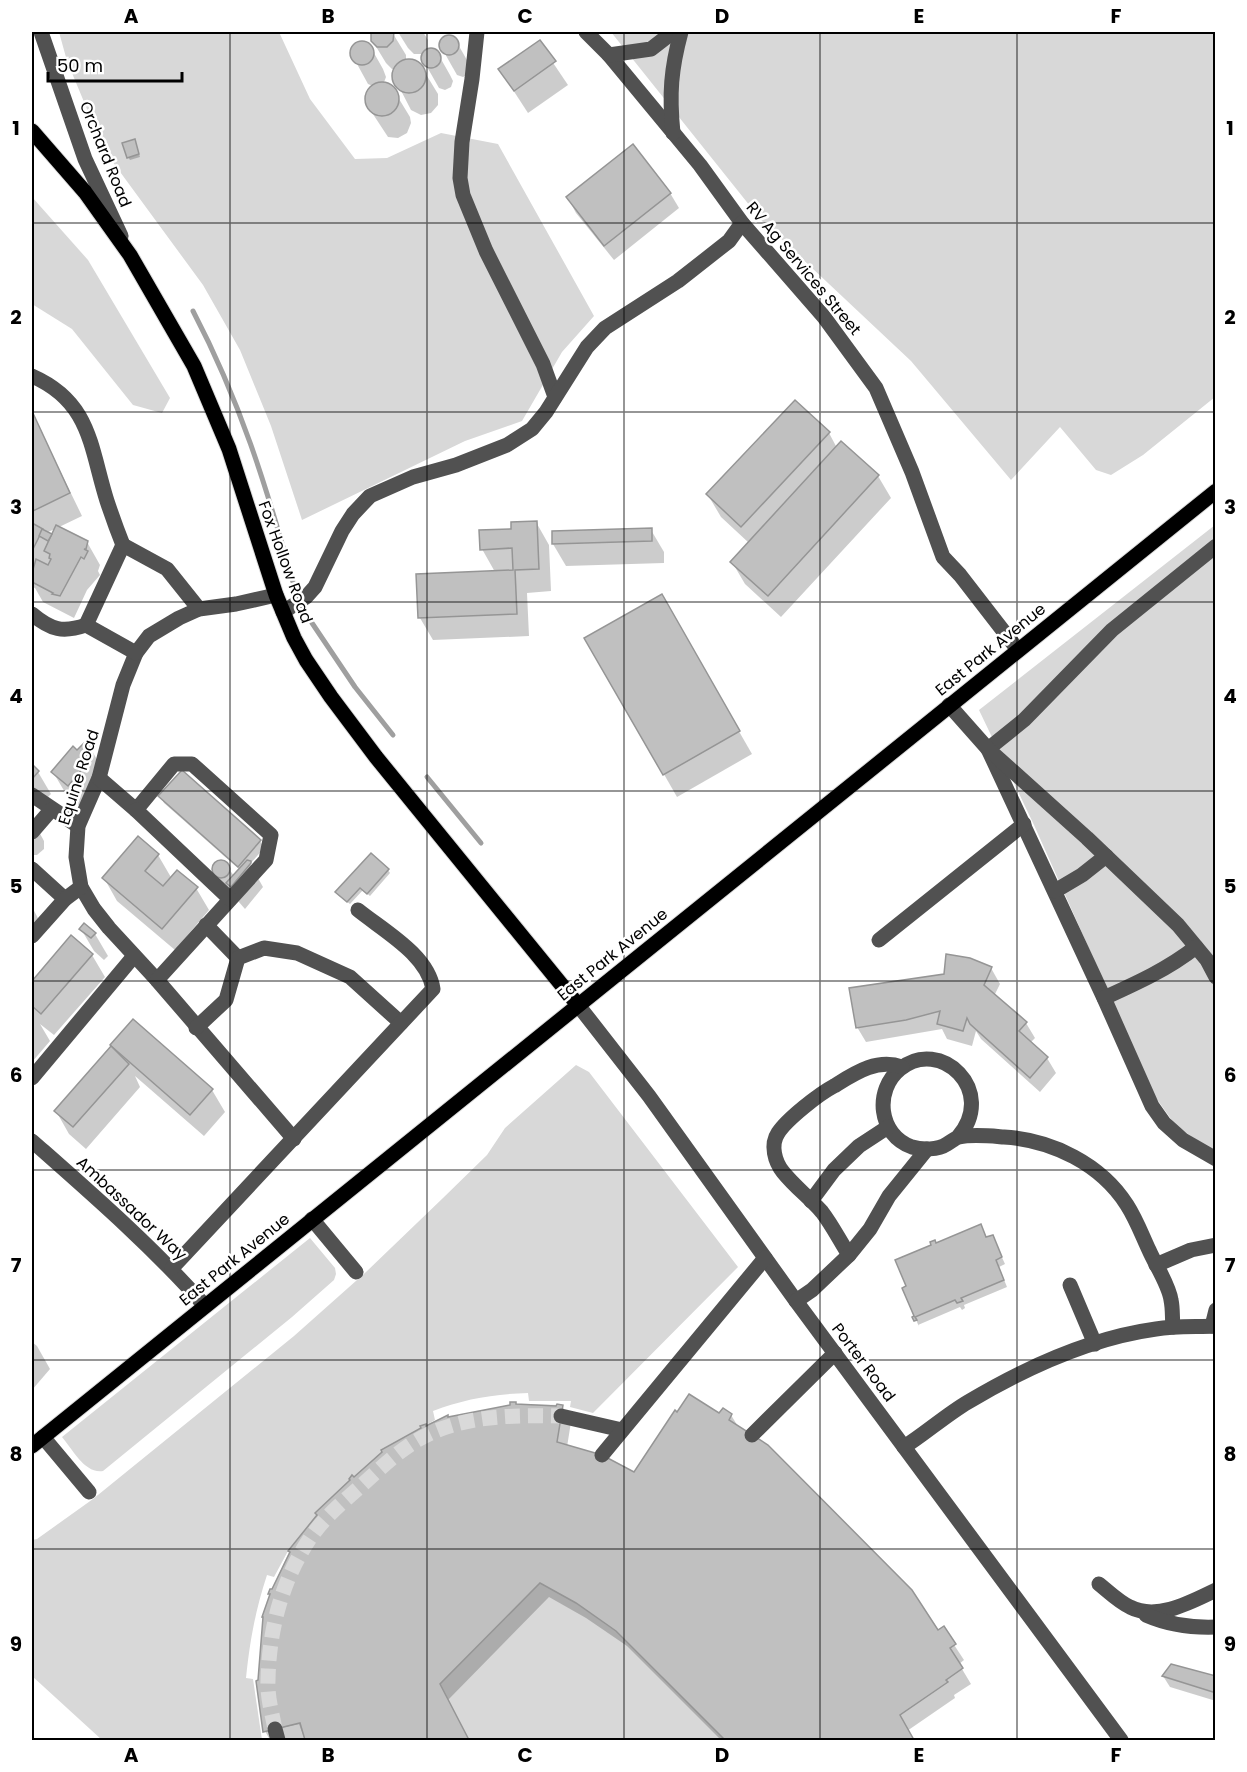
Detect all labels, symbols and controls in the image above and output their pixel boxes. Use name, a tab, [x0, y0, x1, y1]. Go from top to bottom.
text: A	[124, 2, 139, 30]
text: B	[321, 2, 335, 30]
text: C	[517, 2, 533, 30]
text: D	[715, 2, 729, 30]
text: E	[914, 2, 924, 30]
text: F	[1111, 2, 1122, 30]
scale bar	[48, 45, 182, 83]
text: 50 m	[57, 53, 103, 78]
street label: Orchard Road	[74, 98, 137, 210]
text: 1	[12, 114, 20, 142]
text: 1	[1226, 114, 1234, 142]
street label: RV Ag Services Street	[741, 197, 867, 340]
text: 2	[10, 303, 22, 331]
text: 2	[1224, 303, 1236, 331]
text: 3	[10, 493, 22, 521]
text: 3	[1224, 493, 1236, 521]
street label: Fox Hollow Road	[253, 498, 318, 627]
street label: East Park Avenue	[930, 598, 1050, 701]
text: 4	[9, 682, 23, 710]
text: 4	[1223, 682, 1237, 710]
street label: Equine Road	[52, 726, 105, 828]
text: 5	[10, 872, 23, 900]
text: 5	[1224, 872, 1237, 900]
street label: East Park Avenue	[552, 903, 672, 1006]
text: 6	[10, 1061, 22, 1089]
text: 6	[1224, 1061, 1236, 1089]
street label: Ambassador Way	[71, 1151, 192, 1266]
street label: East Park Avenue	[174, 1208, 294, 1311]
text: 7	[11, 1251, 22, 1279]
text: 7	[1225, 1251, 1236, 1279]
street label: Porter Road	[826, 1318, 901, 1406]
text: 8	[10, 1440, 22, 1468]
text: 8	[1224, 1440, 1236, 1468]
text: 9	[10, 1630, 22, 1658]
text: 9	[1224, 1630, 1236, 1658]
text: A	[124, 1741, 139, 1769]
text: B	[321, 1741, 335, 1769]
text: C	[517, 1741, 533, 1769]
text: D	[715, 1741, 729, 1769]
text: E	[914, 1741, 924, 1769]
text: F	[1111, 1741, 1122, 1769]

